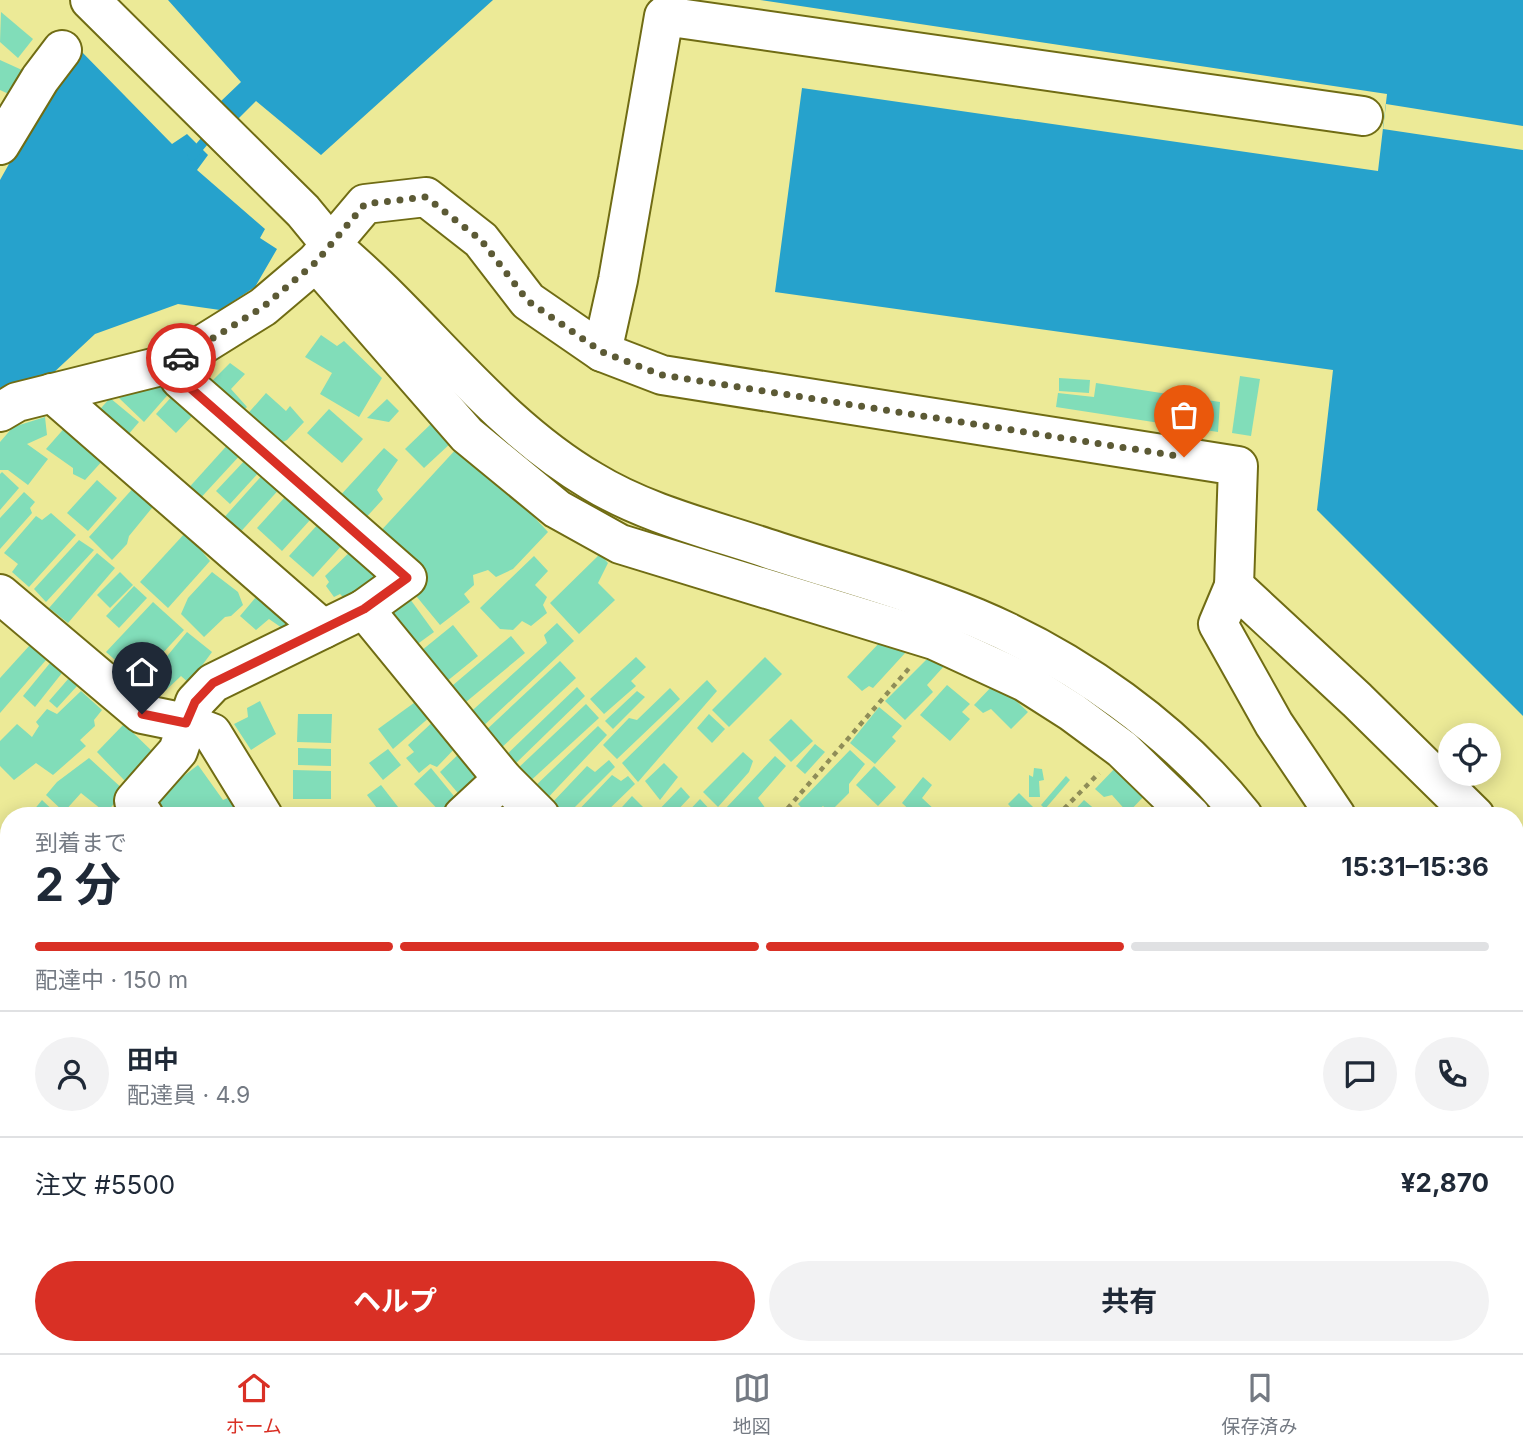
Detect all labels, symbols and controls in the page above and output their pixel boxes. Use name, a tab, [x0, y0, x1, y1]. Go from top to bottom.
courier	[146, 323, 216, 393]
icon: car	[162, 339, 200, 377]
pin	[1154, 385, 1214, 457]
icon: bag	[1165, 396, 1203, 434]
pin	[112, 642, 172, 714]
icon: home	[123, 653, 161, 691]
map controls	[1438, 723, 1501, 786]
button: locate	[1438, 723, 1501, 786]
text: 到着まで	[35, 829, 127, 857]
text: 15:31–15:36	[1341, 851, 1489, 882]
text: 2 分	[35, 856, 121, 912]
text: 配達中 · 150 m	[35, 966, 188, 994]
button: person	[35, 1037, 109, 1111]
button: chat	[1323, 1037, 1397, 1111]
button: phone	[1415, 1037, 1489, 1111]
text: 田中	[127, 1044, 179, 1075]
text: 配達員 · 4.9	[127, 1081, 250, 1109]
text: ¥2,870	[1401, 1167, 1489, 1198]
text: 注文 #5500	[35, 1169, 175, 1200]
button: ヘルプ	[35, 1261, 755, 1341]
button: 共有	[769, 1261, 1489, 1341]
tab: ホーム	[225, 1369, 282, 1438]
tab: 地図	[733, 1369, 771, 1438]
tab: 保存済み	[1222, 1369, 1298, 1438]

